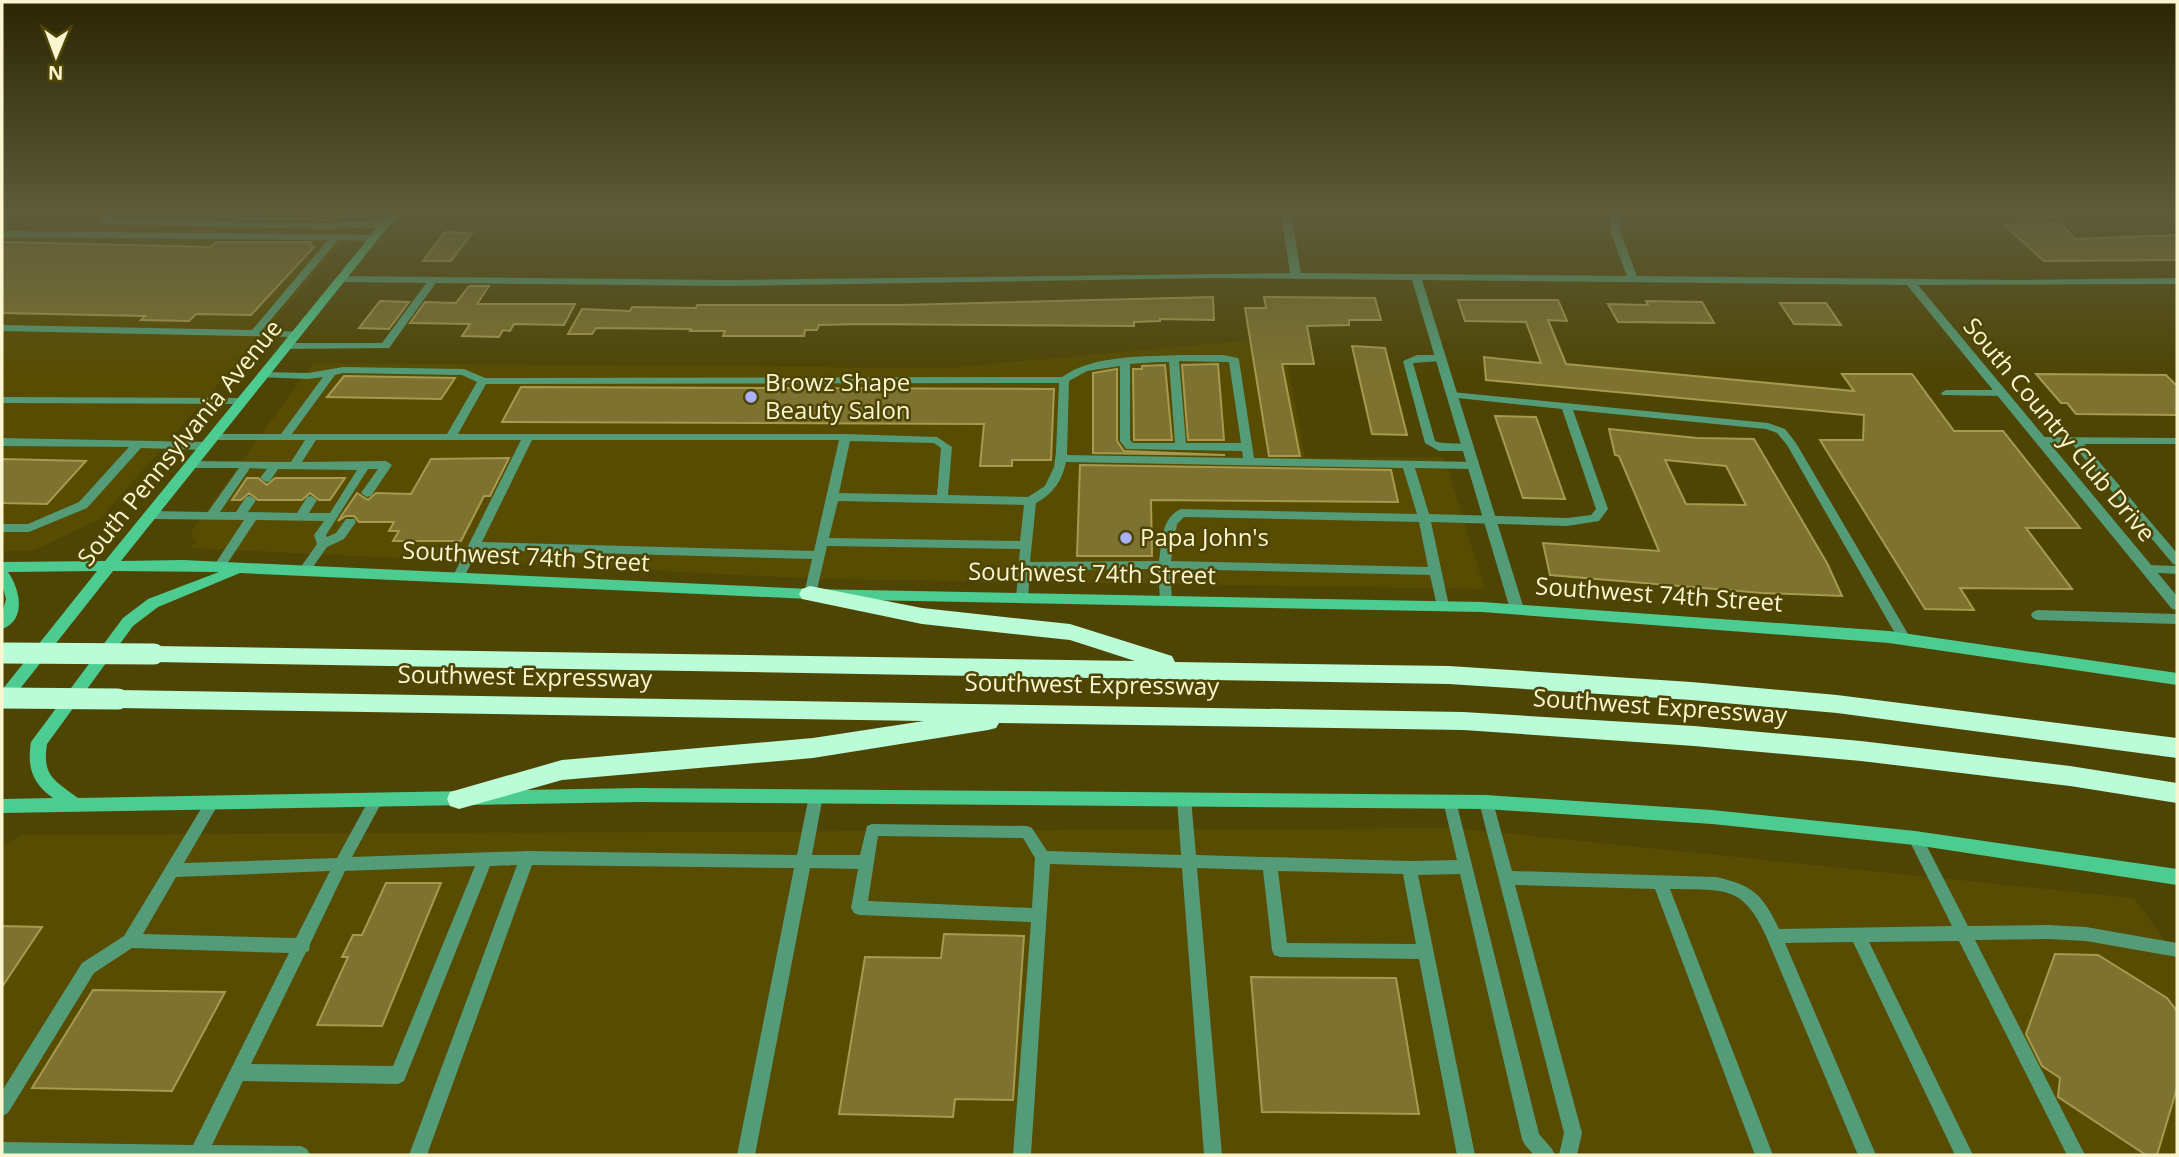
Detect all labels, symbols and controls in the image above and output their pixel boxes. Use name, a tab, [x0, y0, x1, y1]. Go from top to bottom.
north arrow	[21, 21, 91, 91]
text: N	[48, 60, 64, 86]
street label: South Country Club Drive	[1957, 310, 2164, 548]
street label: South Pennsylvania Avenue	[69, 312, 289, 572]
place label: Browz Shape Beauty Salon	[765, 365, 911, 426]
marker: Browz Shape Beauty Salon	[743, 389, 759, 405]
place label: Papa John's	[1140, 520, 1269, 553]
marker: Papa John's	[1118, 530, 1134, 546]
street label: Southwest 74th Street	[401, 533, 651, 578]
street label: Southwest 74th Street	[968, 554, 1216, 591]
street label: Southwest 74th Street	[1534, 568, 1784, 619]
street label: Southwest Expressway	[397, 657, 654, 694]
street label: Southwest Expressway	[964, 665, 1221, 702]
street label: Southwest Expressway	[1532, 680, 1789, 731]

